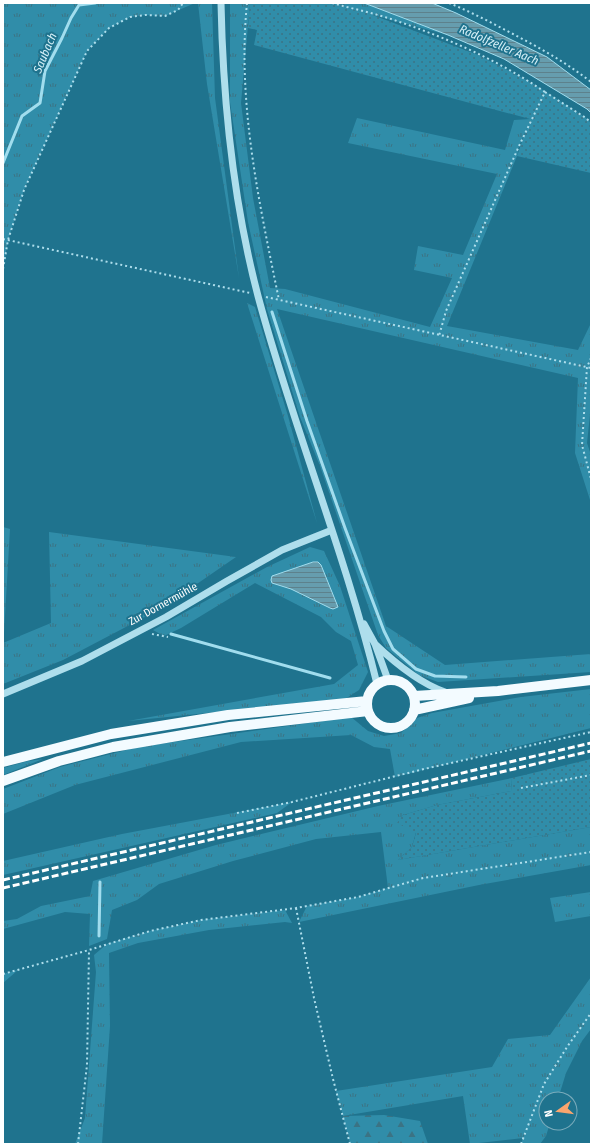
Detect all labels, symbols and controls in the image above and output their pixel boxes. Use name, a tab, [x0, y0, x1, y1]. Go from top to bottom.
water label: Radolfzeller Aach	[457, 22, 541, 68]
water label: Saubach	[30, 31, 60, 76]
street label: Zur Dornermühle	[126, 580, 200, 628]
north arrow	[538, 1091, 578, 1131]
text: N	[542, 1109, 556, 1118]

